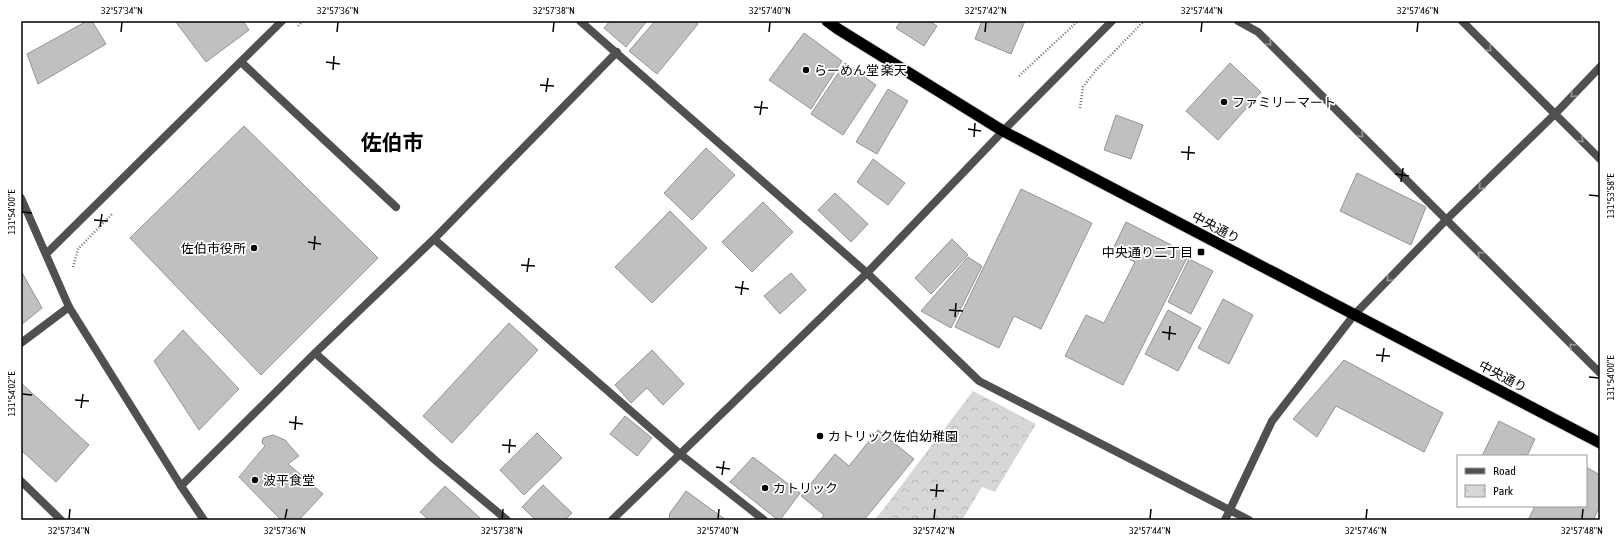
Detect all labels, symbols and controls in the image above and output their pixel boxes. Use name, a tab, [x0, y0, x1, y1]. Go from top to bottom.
text: 32°57'34"N	[101, 5, 143, 16]
text: 32°57'36"N	[317, 5, 359, 16]
text: 32°57'38"N	[533, 5, 575, 16]
text: 32°57'40"N	[749, 5, 791, 16]
text: 32°57'42"N	[965, 5, 1007, 16]
text: 32°57'44"N	[1181, 5, 1223, 16]
text: 32°57'46"N	[1397, 5, 1439, 16]
one-way arrow	[1264, 38, 1272, 46]
one-way arrow	[1484, 44, 1492, 51]
place label: らーめん堂 楽天	[814, 63, 907, 78]
marker: らーめん堂 楽天	[801, 65, 811, 75]
one-way arrow	[1570, 90, 1578, 98]
place label: ファミリーマート	[1232, 95, 1336, 110]
marker: ファミリーマート	[1219, 97, 1229, 107]
district label: 佐伯市	[361, 130, 424, 154]
one-way arrow	[1356, 130, 1364, 138]
one-way arrow	[1576, 135, 1584, 143]
text: 131°53'58"E	[1605, 173, 1616, 218]
one-way arrow	[1478, 182, 1486, 190]
text: 131°54'00"E	[6, 189, 17, 234]
street label: 中央通り	[1189, 209, 1242, 246]
place label: 佐伯市役所	[181, 241, 246, 256]
marker: 佐伯市役所	[249, 243, 259, 253]
place label: 中央通り二丁目	[1102, 245, 1193, 260]
marker: 中央通り二丁目	[1196, 247, 1206, 257]
one-way arrow	[1477, 251, 1485, 259]
one-way arrow	[1386, 274, 1394, 282]
one-way arrow	[1569, 343, 1577, 351]
text: 131°54'00"E	[1605, 355, 1616, 400]
street label: 中央通り	[1476, 358, 1529, 395]
text: 131°54'02"E	[6, 371, 17, 416]
place label: カトリック佐伯幼稚園	[828, 429, 958, 444]
marker: カトリック佐伯幼稚園	[815, 431, 825, 441]
legend	[1457, 455, 1587, 507]
text: Road	[1493, 464, 1516, 478]
place label: 波平食堂	[263, 473, 315, 488]
marker: 波平食堂	[250, 475, 260, 485]
place label: カトリック	[773, 481, 838, 496]
marker: カトリック	[760, 483, 770, 493]
text: Park	[1493, 484, 1514, 498]
text: 32°57'34"N	[48, 525, 90, 536]
text: 32°57'36"N	[264, 525, 306, 536]
text: 32°57'38"N	[481, 525, 523, 536]
text: 32°57'40"N	[697, 525, 739, 536]
text: 32°57'42"N	[913, 525, 955, 536]
text: 32°57'44"N	[1129, 525, 1171, 536]
text: 32°57'46"N	[1345, 525, 1387, 536]
text: 32°57'48"N	[1561, 525, 1603, 536]

